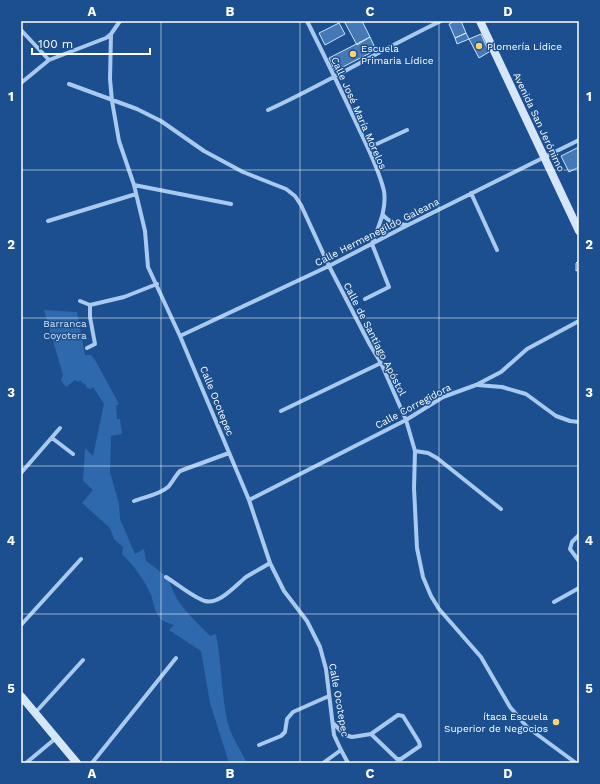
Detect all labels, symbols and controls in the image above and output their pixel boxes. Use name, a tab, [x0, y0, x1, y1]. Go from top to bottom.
text: A	[88, 4, 97, 19]
text: B	[226, 4, 235, 19]
text: C	[366, 4, 375, 19]
text: D	[503, 4, 513, 19]
scale bar	[32, 30, 150, 56]
text: 100 m	[38, 37, 73, 51]
marker: Plomería Lídice	[474, 41, 484, 51]
place label: Plomería Lídice	[487, 41, 562, 52]
place label: Escuela Primaria Lídice	[361, 43, 434, 66]
marker: Escuela Primaria Lídice	[348, 49, 358, 59]
street label: Calle José María Morelos	[329, 55, 389, 171]
street label: Avenida San Jerónimo	[511, 71, 567, 173]
text: 1	[8, 89, 14, 104]
text: 1	[586, 89, 592, 104]
street label: Calle Hermenegildo Galeana	[313, 196, 441, 268]
text: 2	[7, 237, 15, 252]
text: 2	[585, 237, 593, 252]
street label: Calle de Santiago Apóstol	[342, 281, 408, 397]
park label: Barranca Coyotera	[43, 318, 87, 341]
street label: Calle Ocotepec	[198, 364, 236, 438]
street label: Calle Corregidora	[373, 381, 453, 431]
text: 3	[7, 385, 15, 400]
text: 3	[585, 385, 593, 400]
text: 4	[7, 533, 16, 548]
text: 4	[585, 533, 594, 548]
street label: Calle Ocotepec	[327, 662, 351, 738]
text: 5	[7, 681, 15, 696]
text: 5	[585, 681, 593, 696]
place label: ítaca Escuela Superior de Negocios	[444, 711, 548, 734]
marker: ítaca Escuela Superior de Negocios	[551, 717, 561, 727]
text: A	[88, 766, 97, 781]
text: B	[226, 766, 235, 781]
text: C	[366, 766, 375, 781]
text: D	[503, 766, 513, 781]

